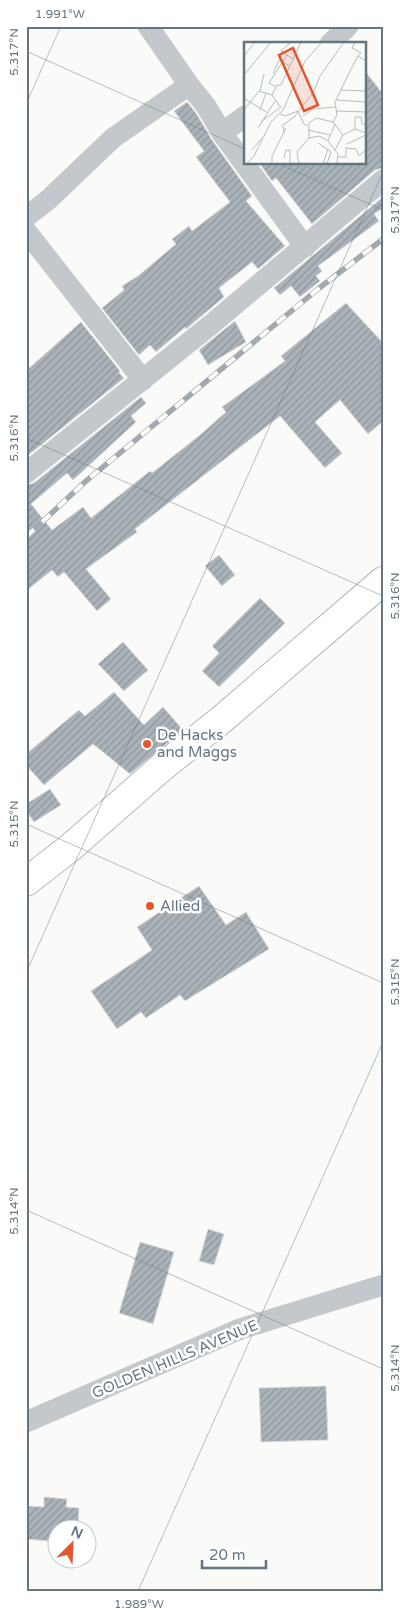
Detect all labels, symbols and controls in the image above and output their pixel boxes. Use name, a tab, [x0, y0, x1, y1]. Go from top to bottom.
text: 1.991°W	[35, 7, 85, 21]
text: 5.317°N	[7, 28, 21, 76]
inset map	[244, 42, 366, 165]
text: 5.317°N	[388, 186, 402, 234]
text: 5.316°N	[7, 414, 21, 462]
text: 5.316°N	[388, 572, 402, 620]
place label: De Hacks and Maggs	[157, 726, 237, 761]
marker: De Hacks and Maggs	[141, 738, 153, 750]
text: 5.315°N	[7, 800, 21, 848]
place label: Allied	[160, 897, 200, 915]
marker: Allied	[144, 900, 156, 912]
text: 5.315°N	[388, 958, 402, 1006]
text: 5.314°N	[7, 1187, 21, 1235]
street label: GOLDEN HILLS AVENUE	[89, 1316, 261, 1402]
text: 5.314°N	[388, 1344, 402, 1392]
north arrow	[48, 1520, 98, 1570]
text: N	[68, 1523, 86, 1543]
scale bar	[202, 1537, 265, 1569]
text: 20 m	[209, 1546, 246, 1564]
text: 1.989°W	[114, 1597, 164, 1611]

